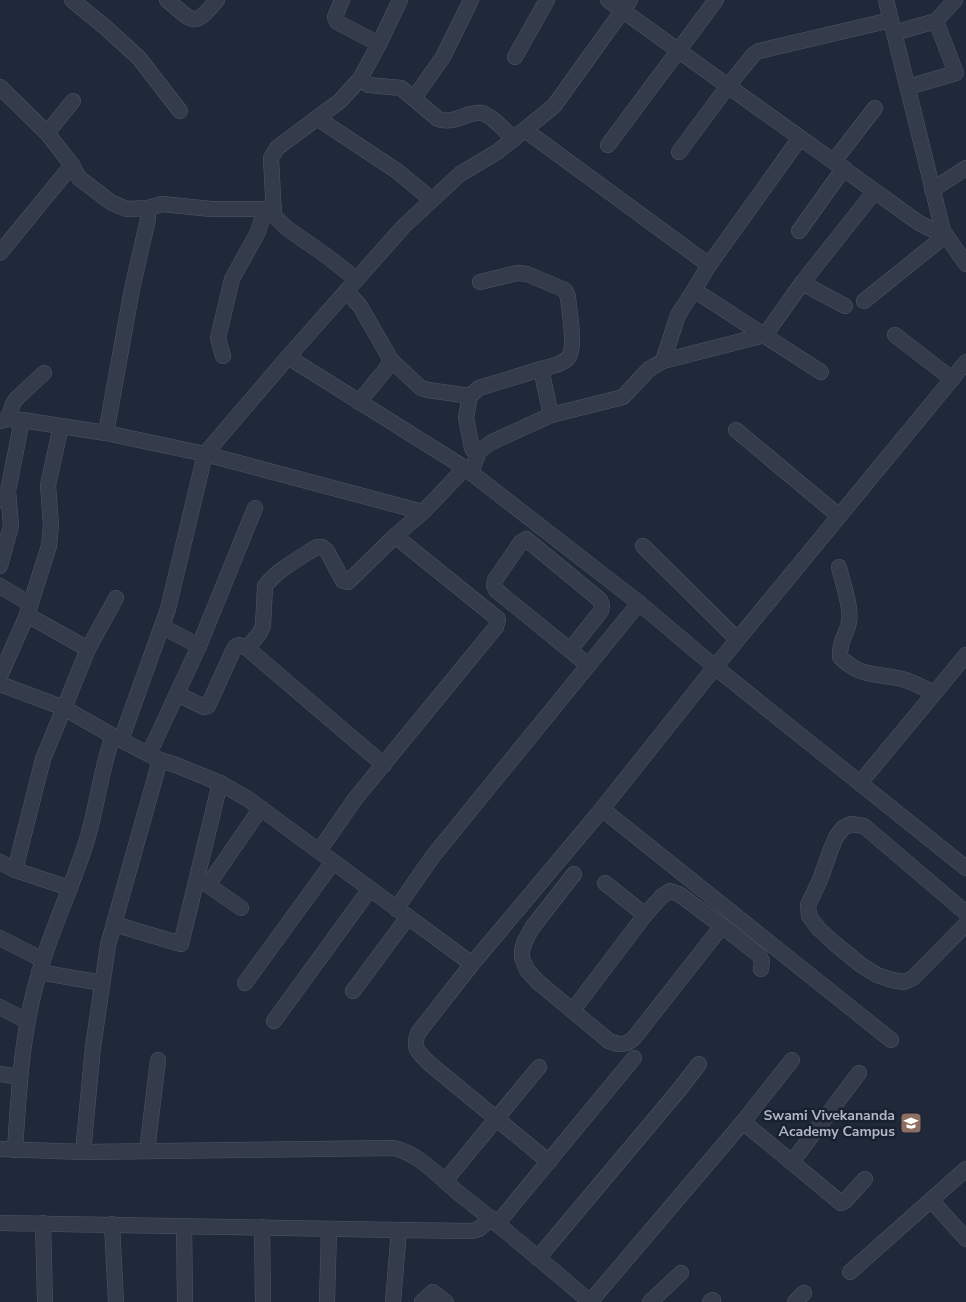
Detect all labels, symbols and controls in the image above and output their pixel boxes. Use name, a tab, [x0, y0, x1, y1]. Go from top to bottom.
place label: Swami Vivekananda Academy Campus	[764, 1106, 895, 1141]
school or university icon: Swami Vivekananda Academy Campus	[899, 1111, 923, 1135]

